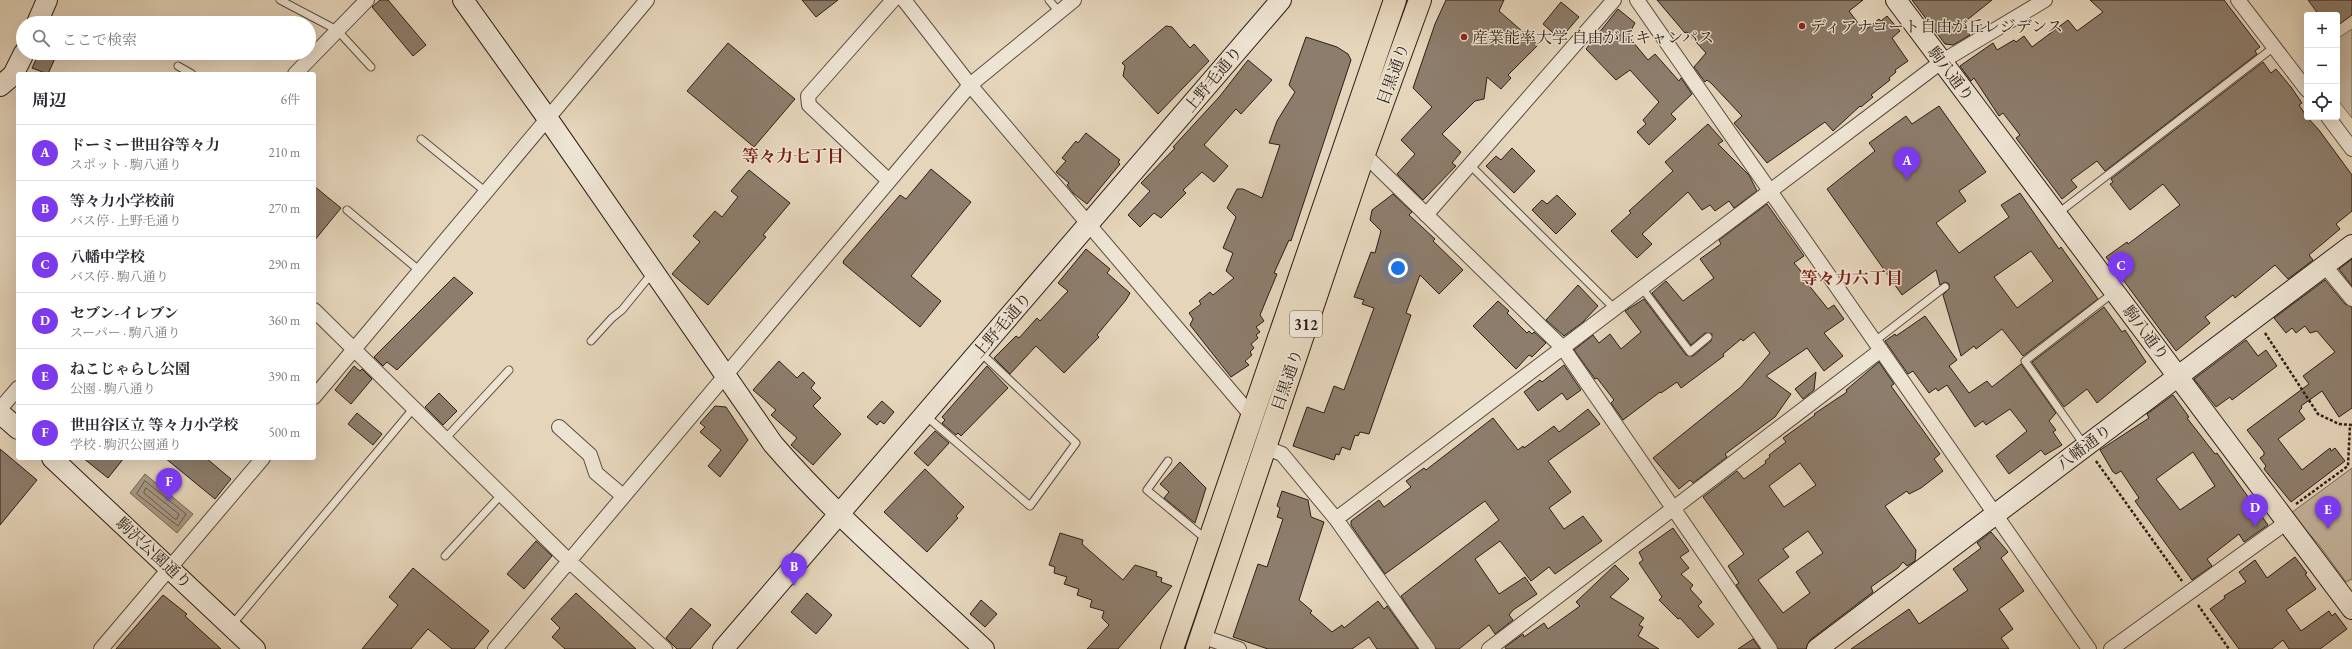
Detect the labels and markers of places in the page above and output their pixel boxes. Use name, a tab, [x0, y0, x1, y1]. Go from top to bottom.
place label: ディアナコート自由が丘レジデンス	[1810, 16, 2063, 37]
marker: ディアナコート自由が丘レジデンス	[1797, 21, 1807, 31]
place label: 産業能率大学 自由が丘キャンパス	[1472, 27, 1714, 48]
marker: 産業能率大学 自由が丘キャンパス	[1459, 32, 1469, 42]
pin: A	[1894, 147, 1920, 180]
pin: C	[2108, 252, 2134, 285]
pin: F	[156, 468, 182, 501]
pin: D	[2242, 494, 2268, 527]
pin: E	[2315, 496, 2341, 529]
pin: B	[781, 553, 807, 586]

